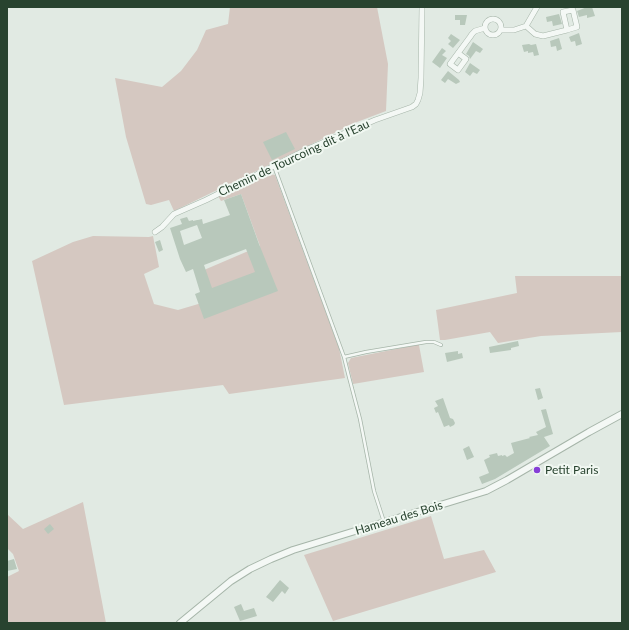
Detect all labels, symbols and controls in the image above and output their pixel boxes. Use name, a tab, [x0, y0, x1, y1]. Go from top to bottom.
street label: Chemin de Tourcoing dit à l'Eau	[216, 117, 372, 199]
place label: Petit Paris	[545, 463, 598, 477]
marker: Petit Paris	[532, 465, 542, 475]
street label: Hameau des Bois	[354, 498, 444, 538]

